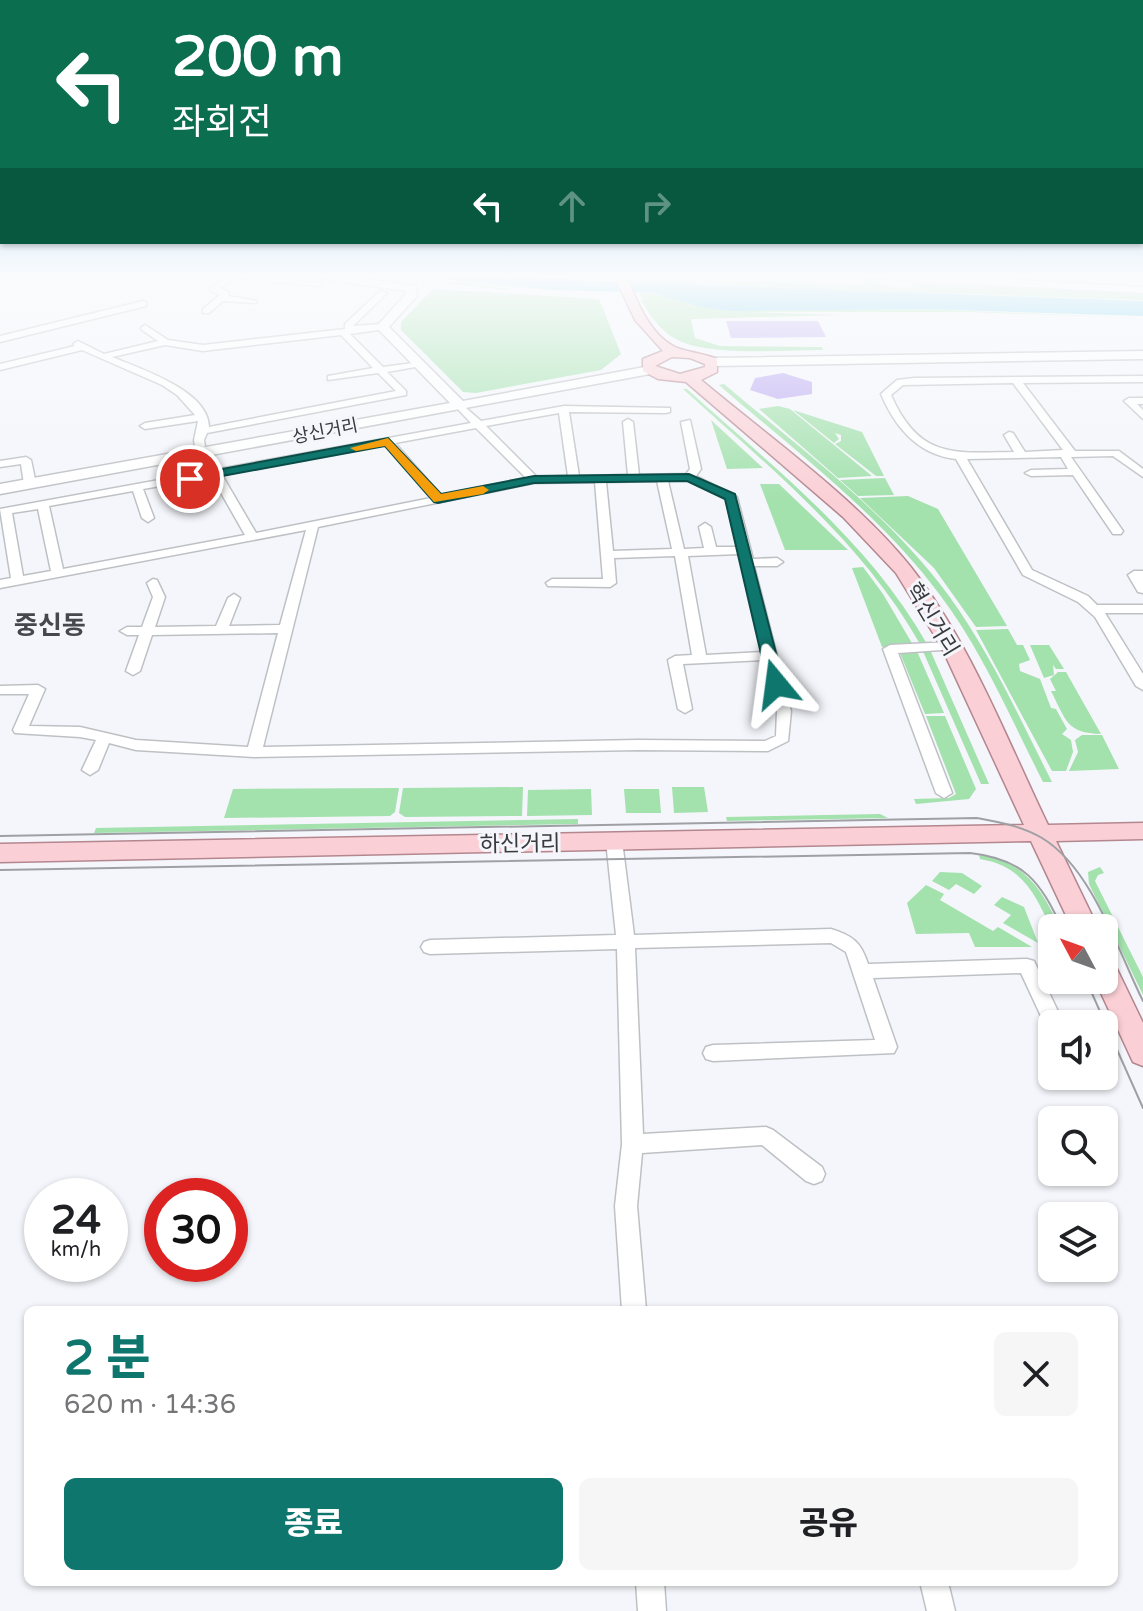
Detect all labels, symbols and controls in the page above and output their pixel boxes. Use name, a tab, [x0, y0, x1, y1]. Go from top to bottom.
text: 200 m	[172, 24, 343, 91]
icon: left	[40, 32, 144, 136]
text: 좌회전	[172, 101, 271, 144]
icon: left	[466, 184, 510, 228]
icon: ahead	[550, 184, 594, 228]
icon: right	[634, 184, 678, 228]
street label: 상신거리	[290, 414, 360, 448]
pin	[156, 445, 224, 513]
icon: arrive	[168, 457, 212, 501]
street label: 혁신거리	[900, 578, 964, 661]
district label: 중신동	[14, 610, 86, 641]
position arrow	[734, 642, 818, 726]
street label: 하신거리	[479, 830, 561, 858]
north arrow	[1038, 914, 1118, 994]
map controls	[1038, 914, 1118, 1282]
button: sound	[1038, 1010, 1118, 1090]
button: search	[1038, 1106, 1118, 1186]
speed limit sign: 30	[144, 1178, 248, 1282]
text: 24	[51, 1196, 101, 1244]
button: layers	[1038, 1202, 1118, 1282]
text: km/h	[51, 1238, 101, 1262]
text: 2 분	[64, 1330, 151, 1388]
button: close	[994, 1332, 1078, 1416]
text: 620 m · 14:36	[64, 1389, 236, 1420]
button: 종료	[64, 1478, 563, 1570]
button: 공유	[579, 1478, 1078, 1570]

